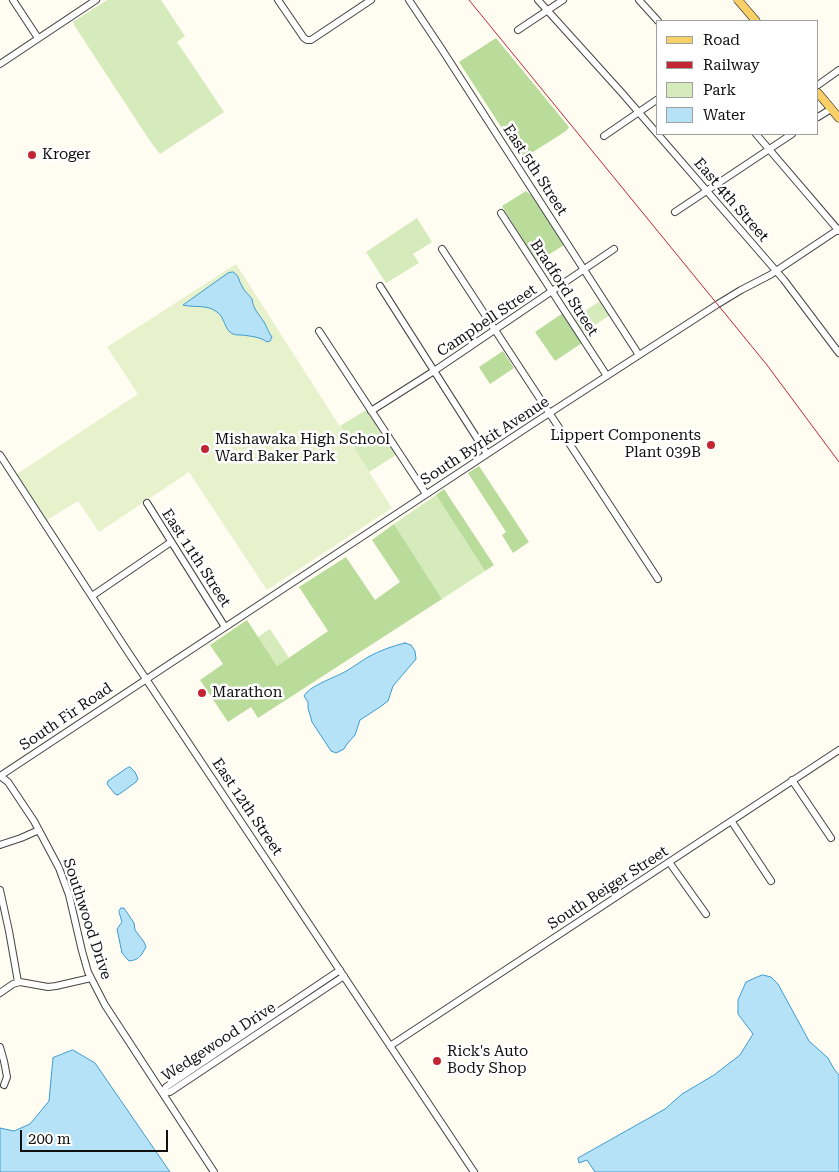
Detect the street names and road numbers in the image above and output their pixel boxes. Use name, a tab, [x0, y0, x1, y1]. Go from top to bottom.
street label: East 5th Street	[499, 121, 571, 219]
street label: East 4th Street	[690, 155, 772, 245]
street label: Bradford Street	[526, 237, 602, 339]
street label: Campbell Street	[434, 281, 540, 361]
street label: South Byrkit Avenue	[417, 393, 553, 489]
street label: East 11th Street	[158, 506, 234, 610]
street label: South Fir Road	[16, 679, 116, 755]
street label: East 12th Street	[208, 755, 286, 859]
street label: South Beiger Street	[545, 842, 671, 934]
street label: Southwood Drive	[59, 856, 115, 982]
street label: Wedgewood Drive	[159, 999, 279, 1085]

